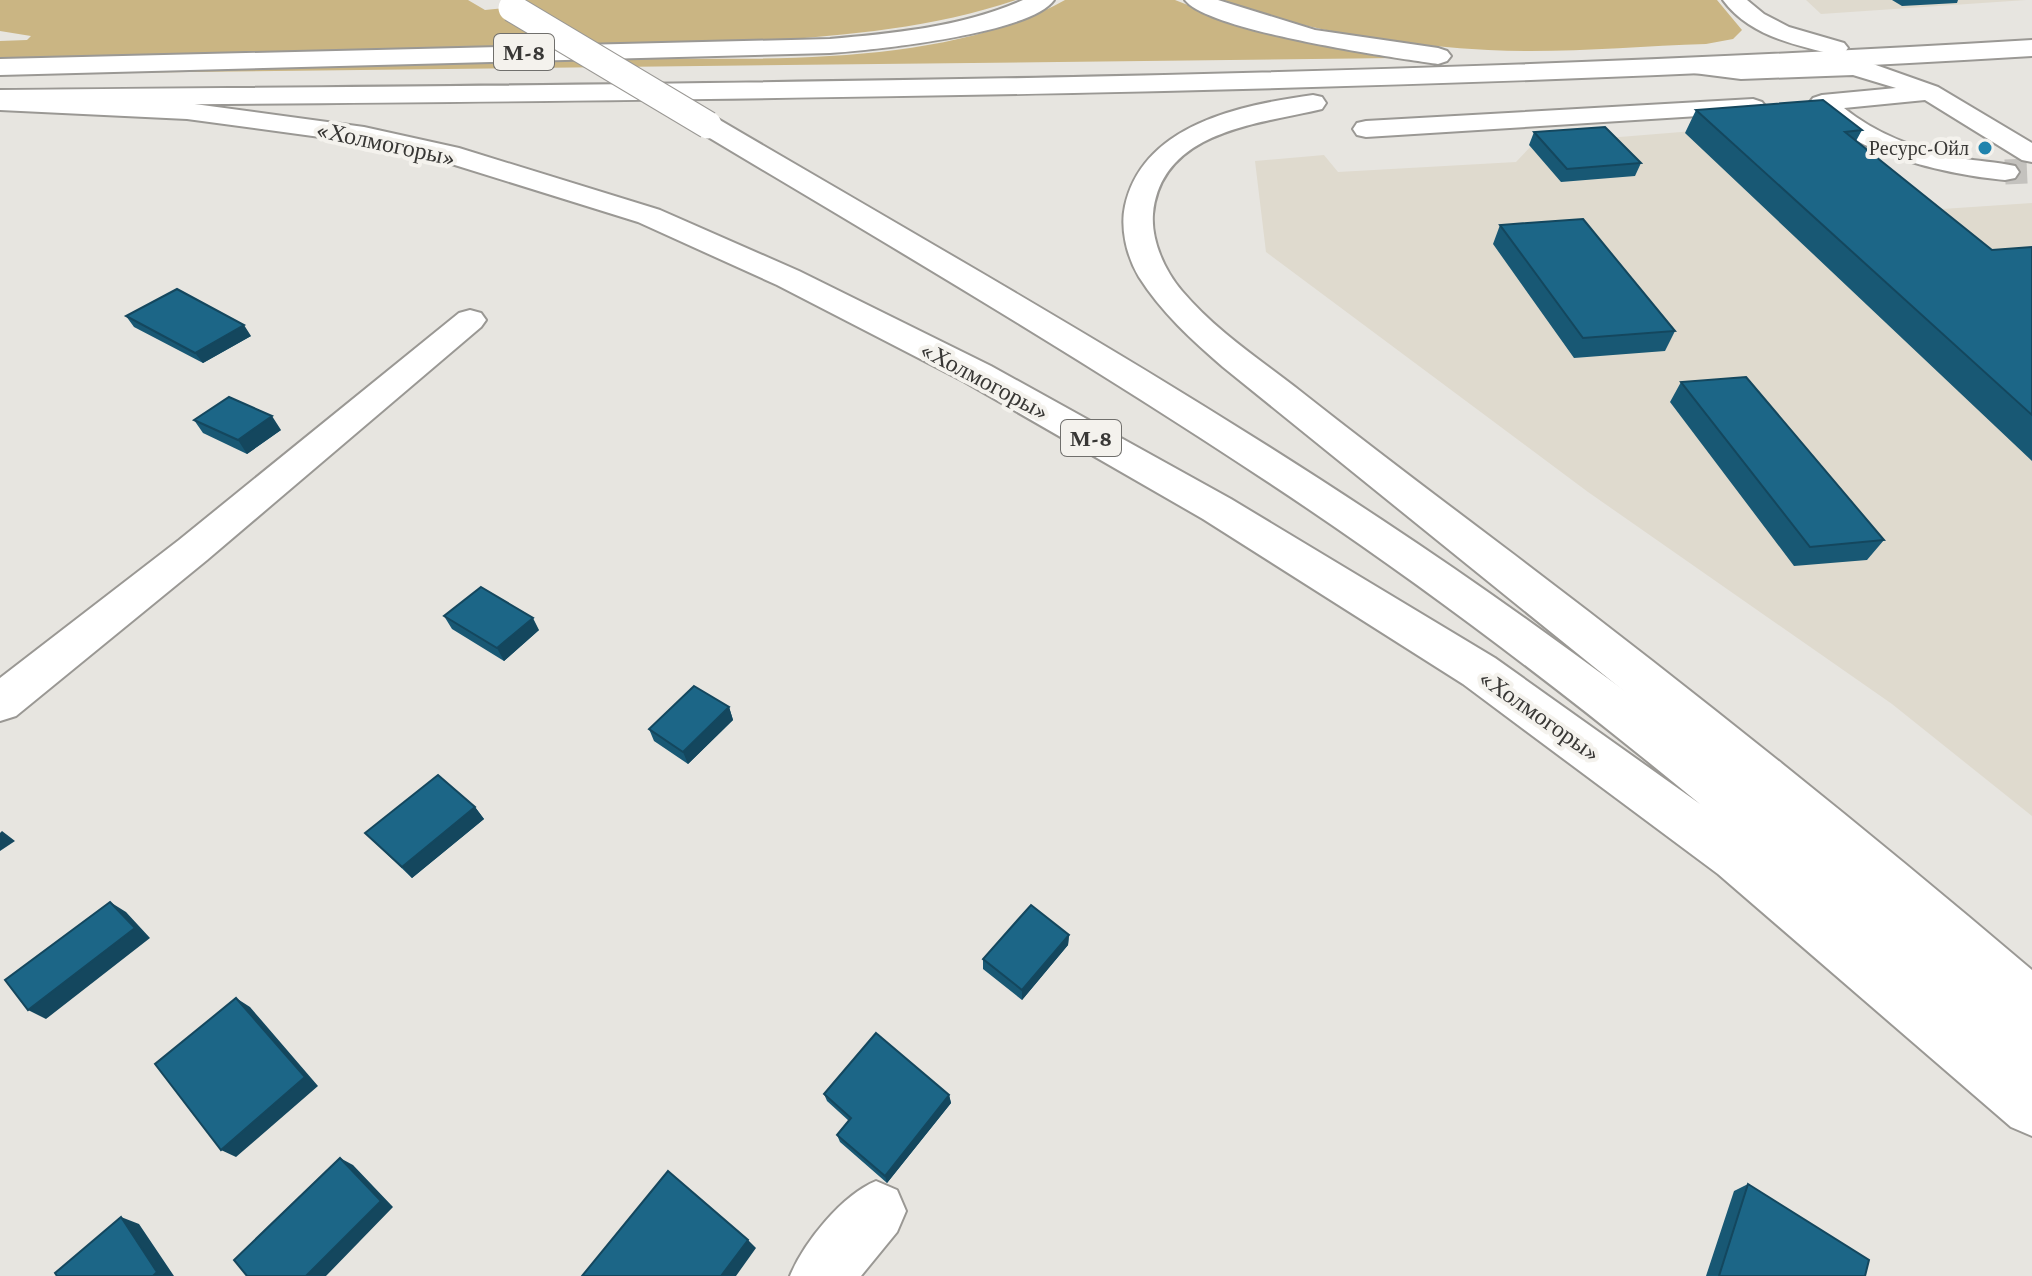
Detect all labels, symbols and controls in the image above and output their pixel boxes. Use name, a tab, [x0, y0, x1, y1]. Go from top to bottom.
road number: М-8	[494, 34, 554, 70]
street label: «Холмогоры»	[314, 115, 458, 171]
place label: Ресурс-Ойл	[1869, 137, 1969, 160]
marker: Ресурс-Ойл	[1976, 139, 1994, 157]
street label: «Холмогоры»	[916, 335, 1054, 425]
road number: М-8	[1061, 420, 1121, 456]
street label: «Холмогоры»	[1474, 663, 1606, 767]

